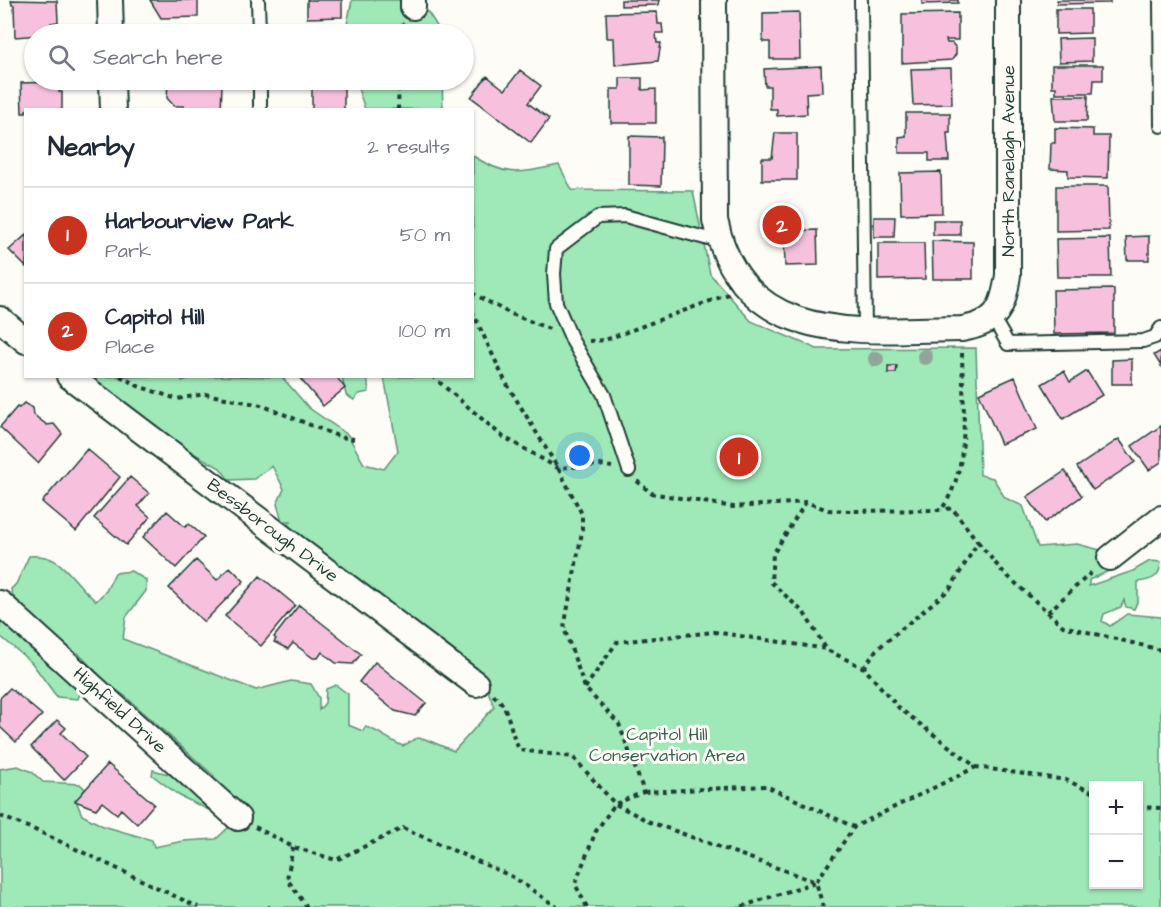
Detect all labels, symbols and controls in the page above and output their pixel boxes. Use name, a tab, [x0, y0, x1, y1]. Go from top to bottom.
search box	[24, 24, 474, 90]
icon: search	[45, 41, 78, 74]
text: Search here	[93, 42, 223, 73]
street label: North Ranelagh Avenue	[996, 65, 1022, 257]
text: Nearby	[48, 129, 135, 165]
text: 2 results	[367, 133, 450, 161]
pin: 2	[762, 202, 802, 248]
text: Harbourview Park	[105, 206, 294, 237]
text: 1	[66, 221, 69, 249]
text: 50 m	[400, 221, 450, 249]
text: Park	[105, 237, 151, 265]
text: Capitol Hill	[105, 302, 204, 333]
text: 2	[62, 317, 73, 345]
text: 100 m	[399, 317, 450, 345]
text: Place	[105, 333, 155, 361]
pin: 1	[720, 434, 758, 480]
your location	[565, 441, 594, 470]
street label: Bessborough Drive	[201, 473, 344, 589]
street label: Highfield Drive	[67, 662, 172, 760]
park label: Capitol Hill Conservation Area	[589, 722, 745, 768]
map controls	[1089, 781, 1143, 889]
button: +	[1089, 781, 1143, 835]
button: −	[1089, 835, 1143, 889]

